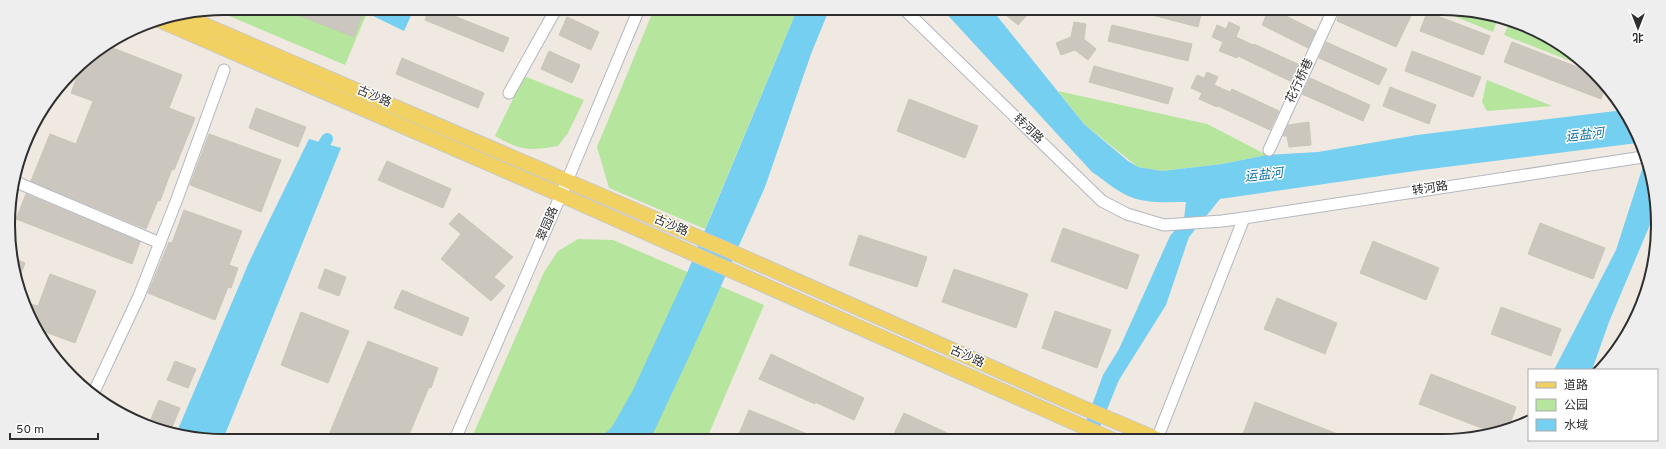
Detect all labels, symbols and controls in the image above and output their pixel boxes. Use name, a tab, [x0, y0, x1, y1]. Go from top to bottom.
north arrow	[1618, 8, 1658, 48]
text: 北	[1633, 30, 1644, 44]
street label: 花行桥巷	[1283, 56, 1317, 106]
street label: 古沙路	[354, 83, 394, 111]
street label: 转河路	[1009, 111, 1047, 147]
water label: 运盐河	[1565, 125, 1608, 146]
water label: 运盐河	[1244, 165, 1287, 186]
street label: 转河路	[1411, 178, 1449, 200]
street label: 翠园路	[534, 204, 562, 244]
street label: 古沙路	[651, 212, 691, 240]
street label: 古沙路	[947, 342, 987, 372]
legend	[1528, 369, 1658, 441]
text: 道路	[1564, 378, 1588, 394]
text: 公园	[1564, 398, 1588, 414]
scale bar	[10, 415, 98, 441]
text: 水域	[1564, 418, 1588, 434]
text: 50 m	[16, 422, 44, 438]

